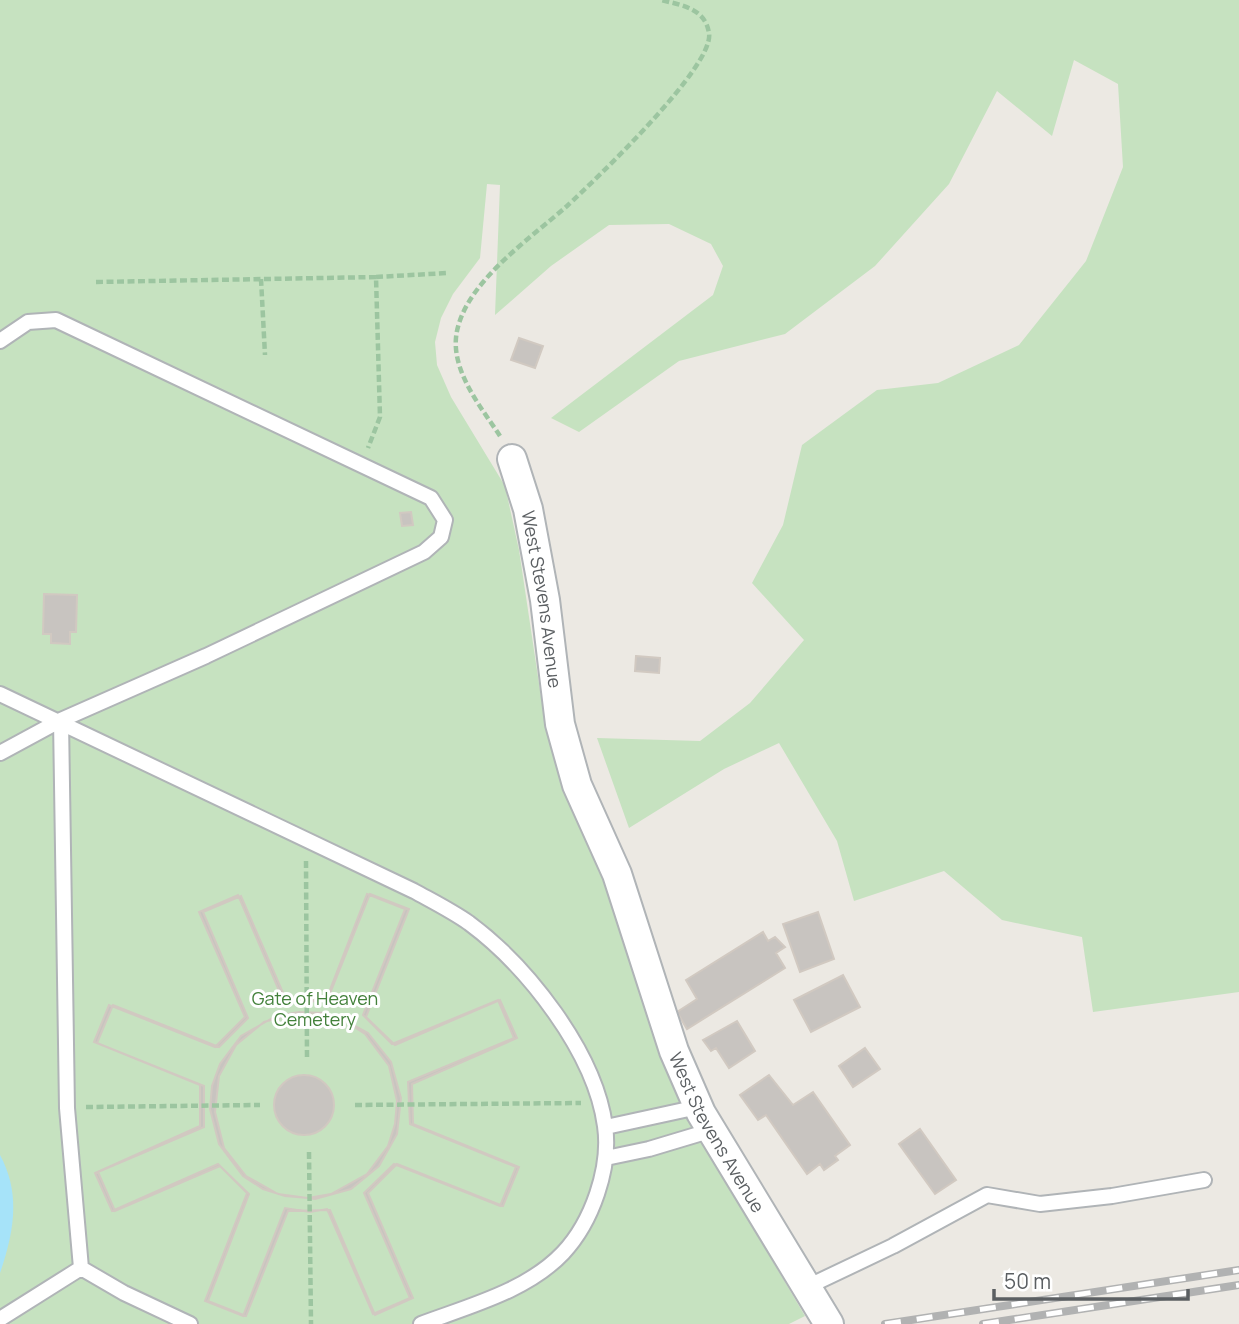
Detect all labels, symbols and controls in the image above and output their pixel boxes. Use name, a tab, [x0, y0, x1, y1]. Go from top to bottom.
street label: West Stevens Avenue	[517, 509, 568, 689]
park label: Gate of Heaven Cemetery	[252, 986, 378, 1031]
street label: West Stevens Avenue	[664, 1049, 770, 1217]
scale bar	[994, 1258, 1188, 1302]
text: 50 m	[1004, 1267, 1051, 1295]

